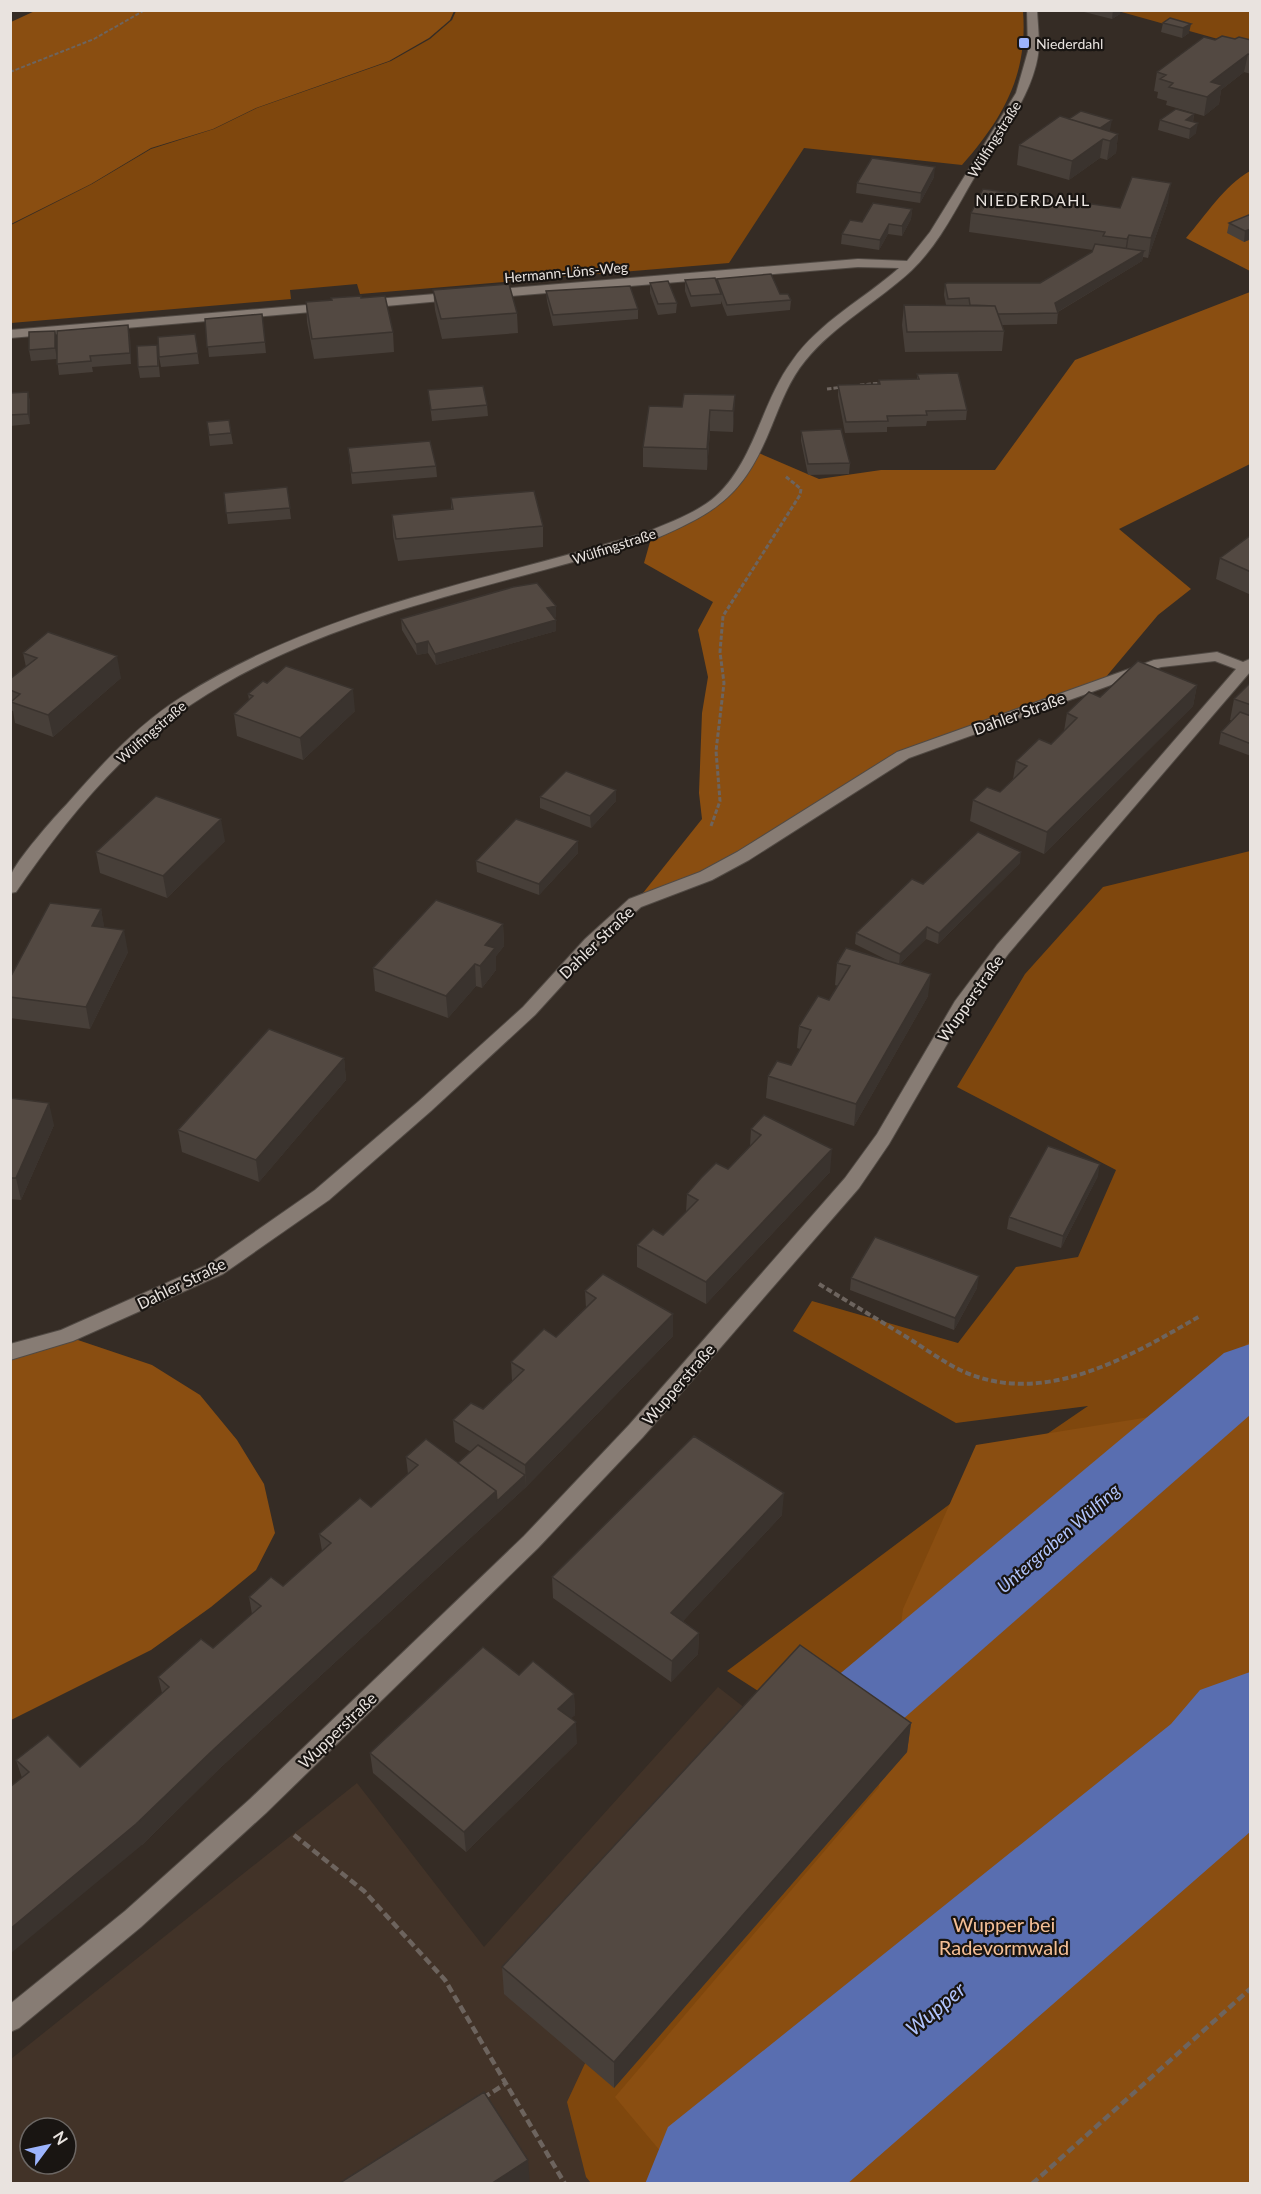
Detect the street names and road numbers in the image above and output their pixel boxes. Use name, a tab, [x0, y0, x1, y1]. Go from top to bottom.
street label: Wülfingstraße	[964, 98, 1024, 180]
street label: Hermann-Löns-Weg	[503, 258, 629, 286]
street label: Wülfingstraße	[570, 525, 658, 567]
street label: Dahler Straße	[971, 688, 1067, 738]
street label: Wülfingstraße	[113, 697, 189, 767]
street label: Dahler Straße	[555, 902, 637, 982]
street label: Wupperstraße	[933, 951, 1007, 1045]
street label: Dahler Straße	[134, 1253, 228, 1313]
street label: Wupperstraße	[638, 1340, 718, 1428]
street label: Wupperstraße	[294, 1688, 380, 1772]

